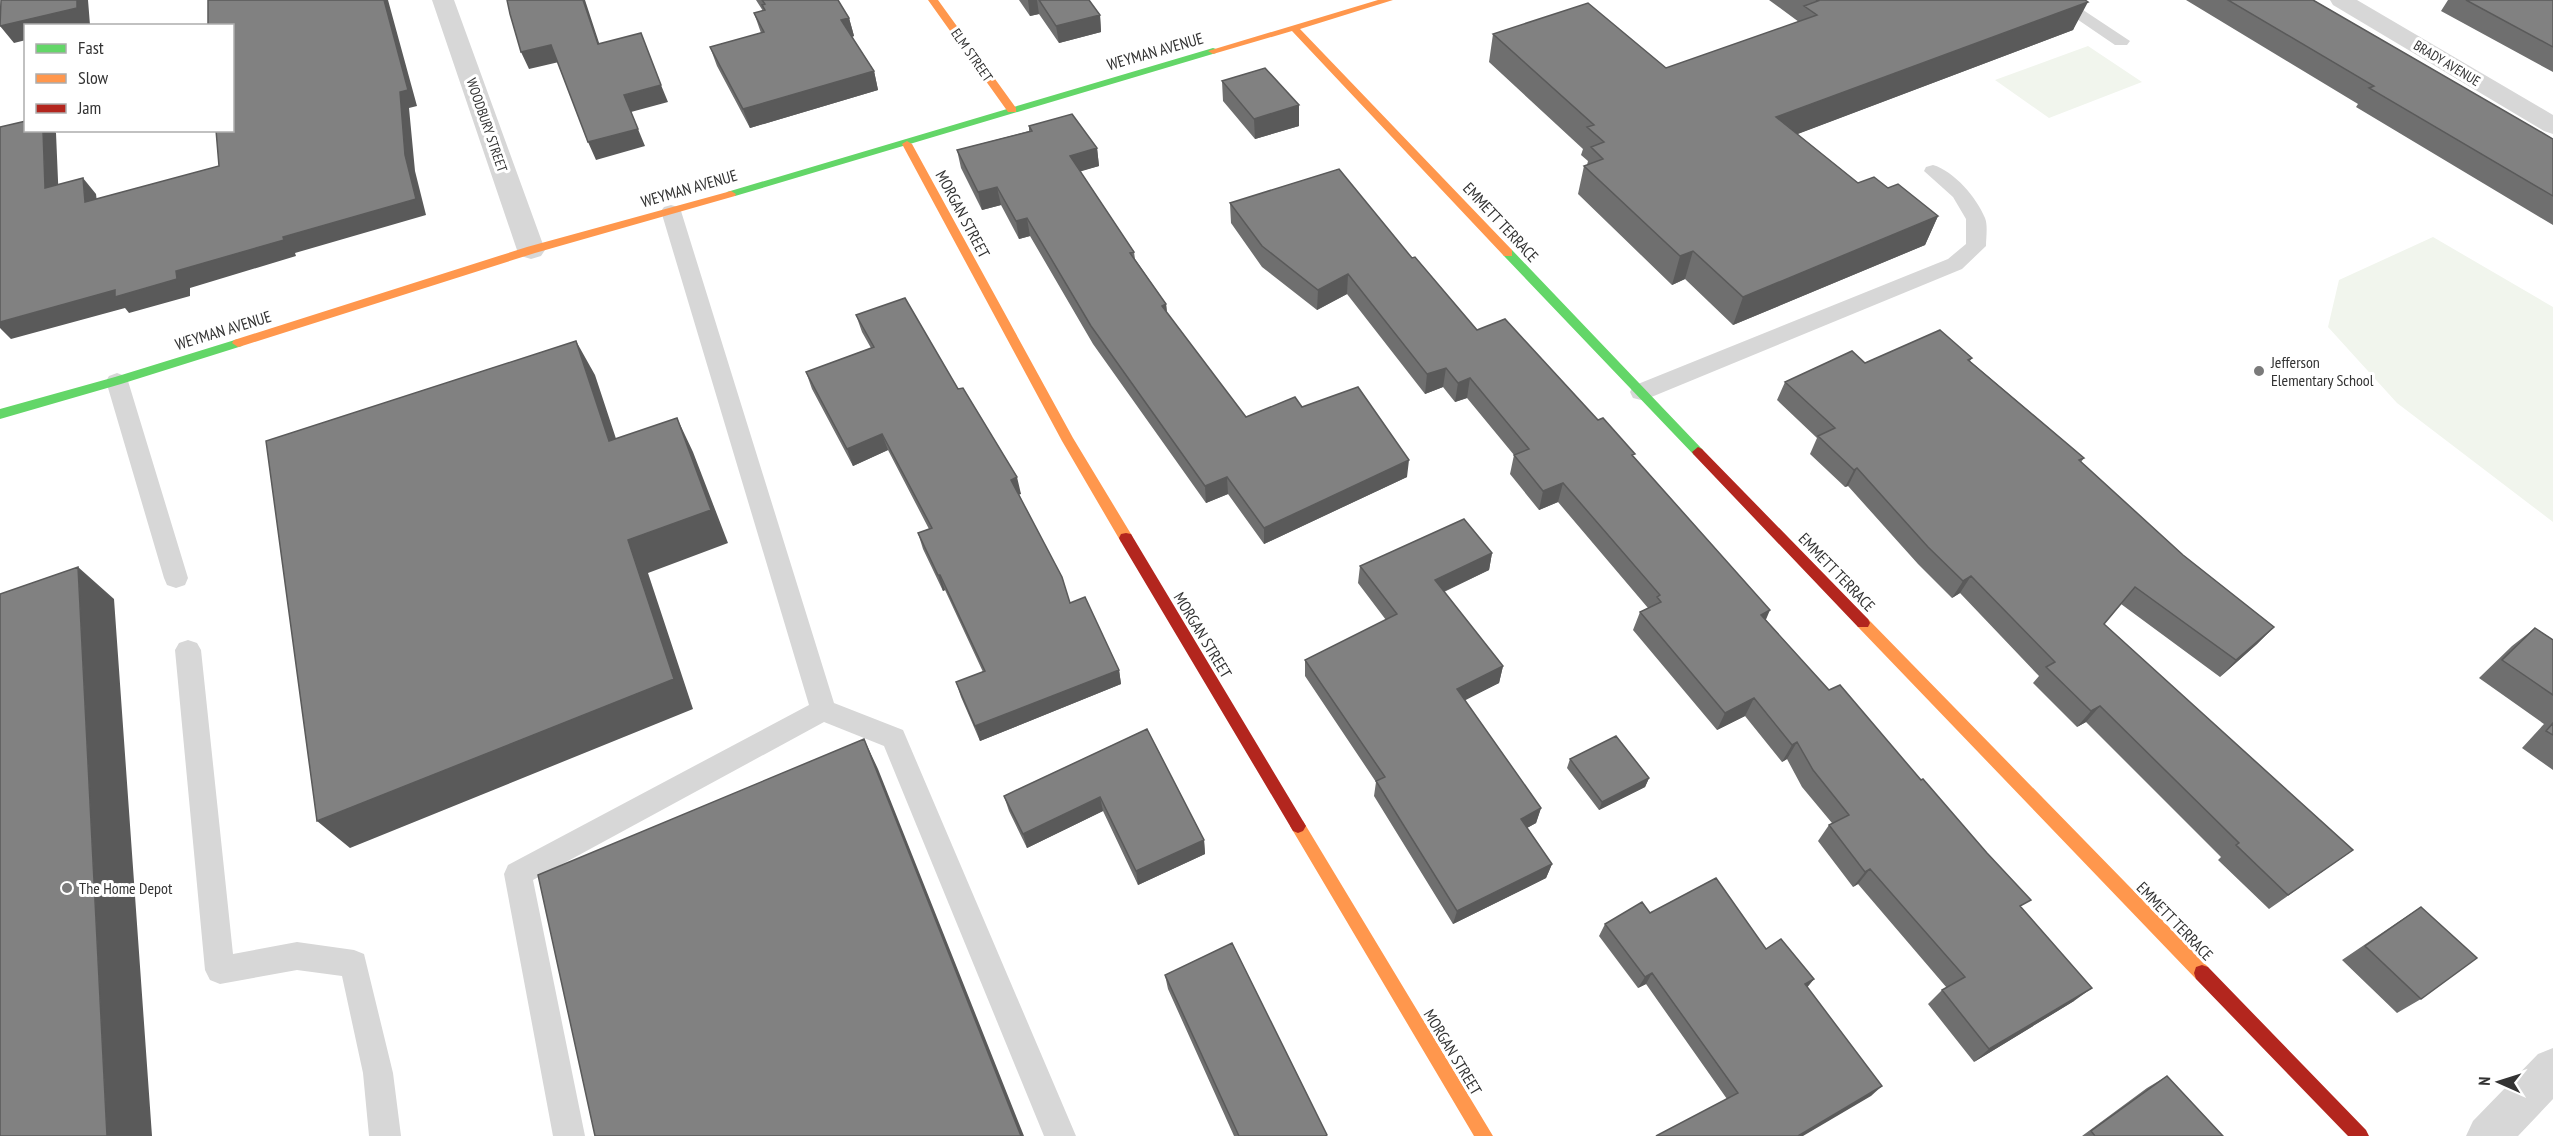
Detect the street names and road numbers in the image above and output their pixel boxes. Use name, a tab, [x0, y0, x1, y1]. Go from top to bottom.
street label: ELM STREET	[947, 25, 997, 86]
street label: WEYMAN AVENUE	[1105, 28, 1206, 74]
street label: BRADY AVENUE	[2410, 36, 2484, 90]
street label: WOODBURY STREET	[463, 76, 512, 175]
street label: WEYMAN AVENUE	[639, 165, 740, 211]
street label: MORGAN STREET	[932, 167, 994, 261]
street label: EMMETT TERRACE	[1459, 178, 1543, 266]
street label: WEYMAN AVENUE	[173, 306, 274, 354]
street label: EMMETT TERRACE	[1795, 528, 1880, 616]
street label: MORGAN STREET	[1170, 589, 1236, 681]
street label: EMMETT TERRACE	[2133, 877, 2218, 965]
street label: MORGAN STREET	[1420, 1006, 1486, 1098]

